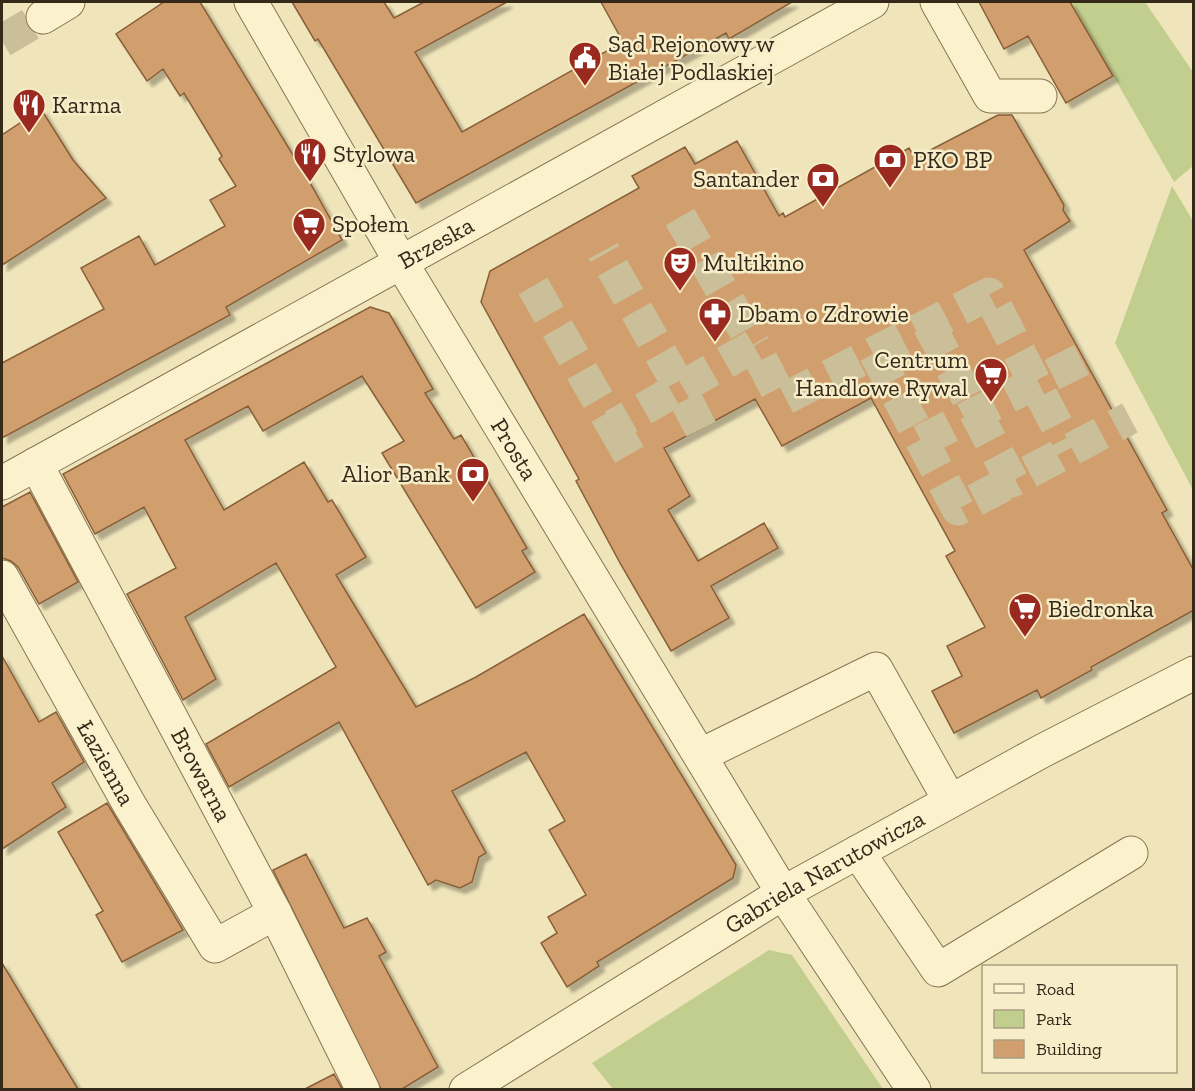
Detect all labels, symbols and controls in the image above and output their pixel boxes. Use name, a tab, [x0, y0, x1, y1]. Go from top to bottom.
place label: Sąd Rejonowy w Białej Podlaskiej	[608, 29, 775, 86]
public building icon: Sąd Rejonowy w Białej Podlaskiej	[567, 40, 603, 87]
restaurant icon: Karma	[11, 87, 47, 134]
place label: Karma	[52, 90, 122, 119]
restaurant icon: Stylowa	[292, 136, 328, 183]
place label: Stylowa	[333, 139, 415, 168]
bank icon: PKO BP	[872, 142, 908, 189]
place label: PKO BP	[913, 145, 993, 174]
bank icon: Santander	[805, 161, 841, 208]
place label: Santander	[693, 164, 800, 193]
supermarket icon: Społem	[291, 206, 327, 253]
place label: Społem	[332, 209, 409, 238]
street label: Brzeska	[393, 210, 479, 275]
theatre icon: Multikino	[662, 245, 698, 292]
place label: Multikino	[703, 248, 804, 277]
pharmacy icon: Dbam o Zdrowie	[697, 296, 733, 343]
place label: Dbam o Zdrowie	[738, 299, 909, 328]
place label: Centrum Handlowe Rywal	[795, 345, 968, 402]
supermarket icon: Centrum Handlowe Rywal	[973, 356, 1009, 403]
street label: Prosta	[485, 413, 545, 486]
bank icon: Alior Bank	[455, 456, 491, 503]
place label: Alior Bank	[342, 459, 451, 488]
supermarket icon: Biedronka	[1007, 591, 1043, 638]
place label: Biedronka	[1048, 594, 1154, 623]
street label: Łazienna	[71, 715, 142, 811]
street label: Browarna	[165, 723, 239, 827]
street label: Gabriela Narutowicza	[719, 803, 930, 940]
legend	[982, 965, 1177, 1073]
text: Road	[1036, 978, 1075, 1000]
text: Park	[1036, 1008, 1072, 1030]
text: Building	[1036, 1038, 1102, 1060]

